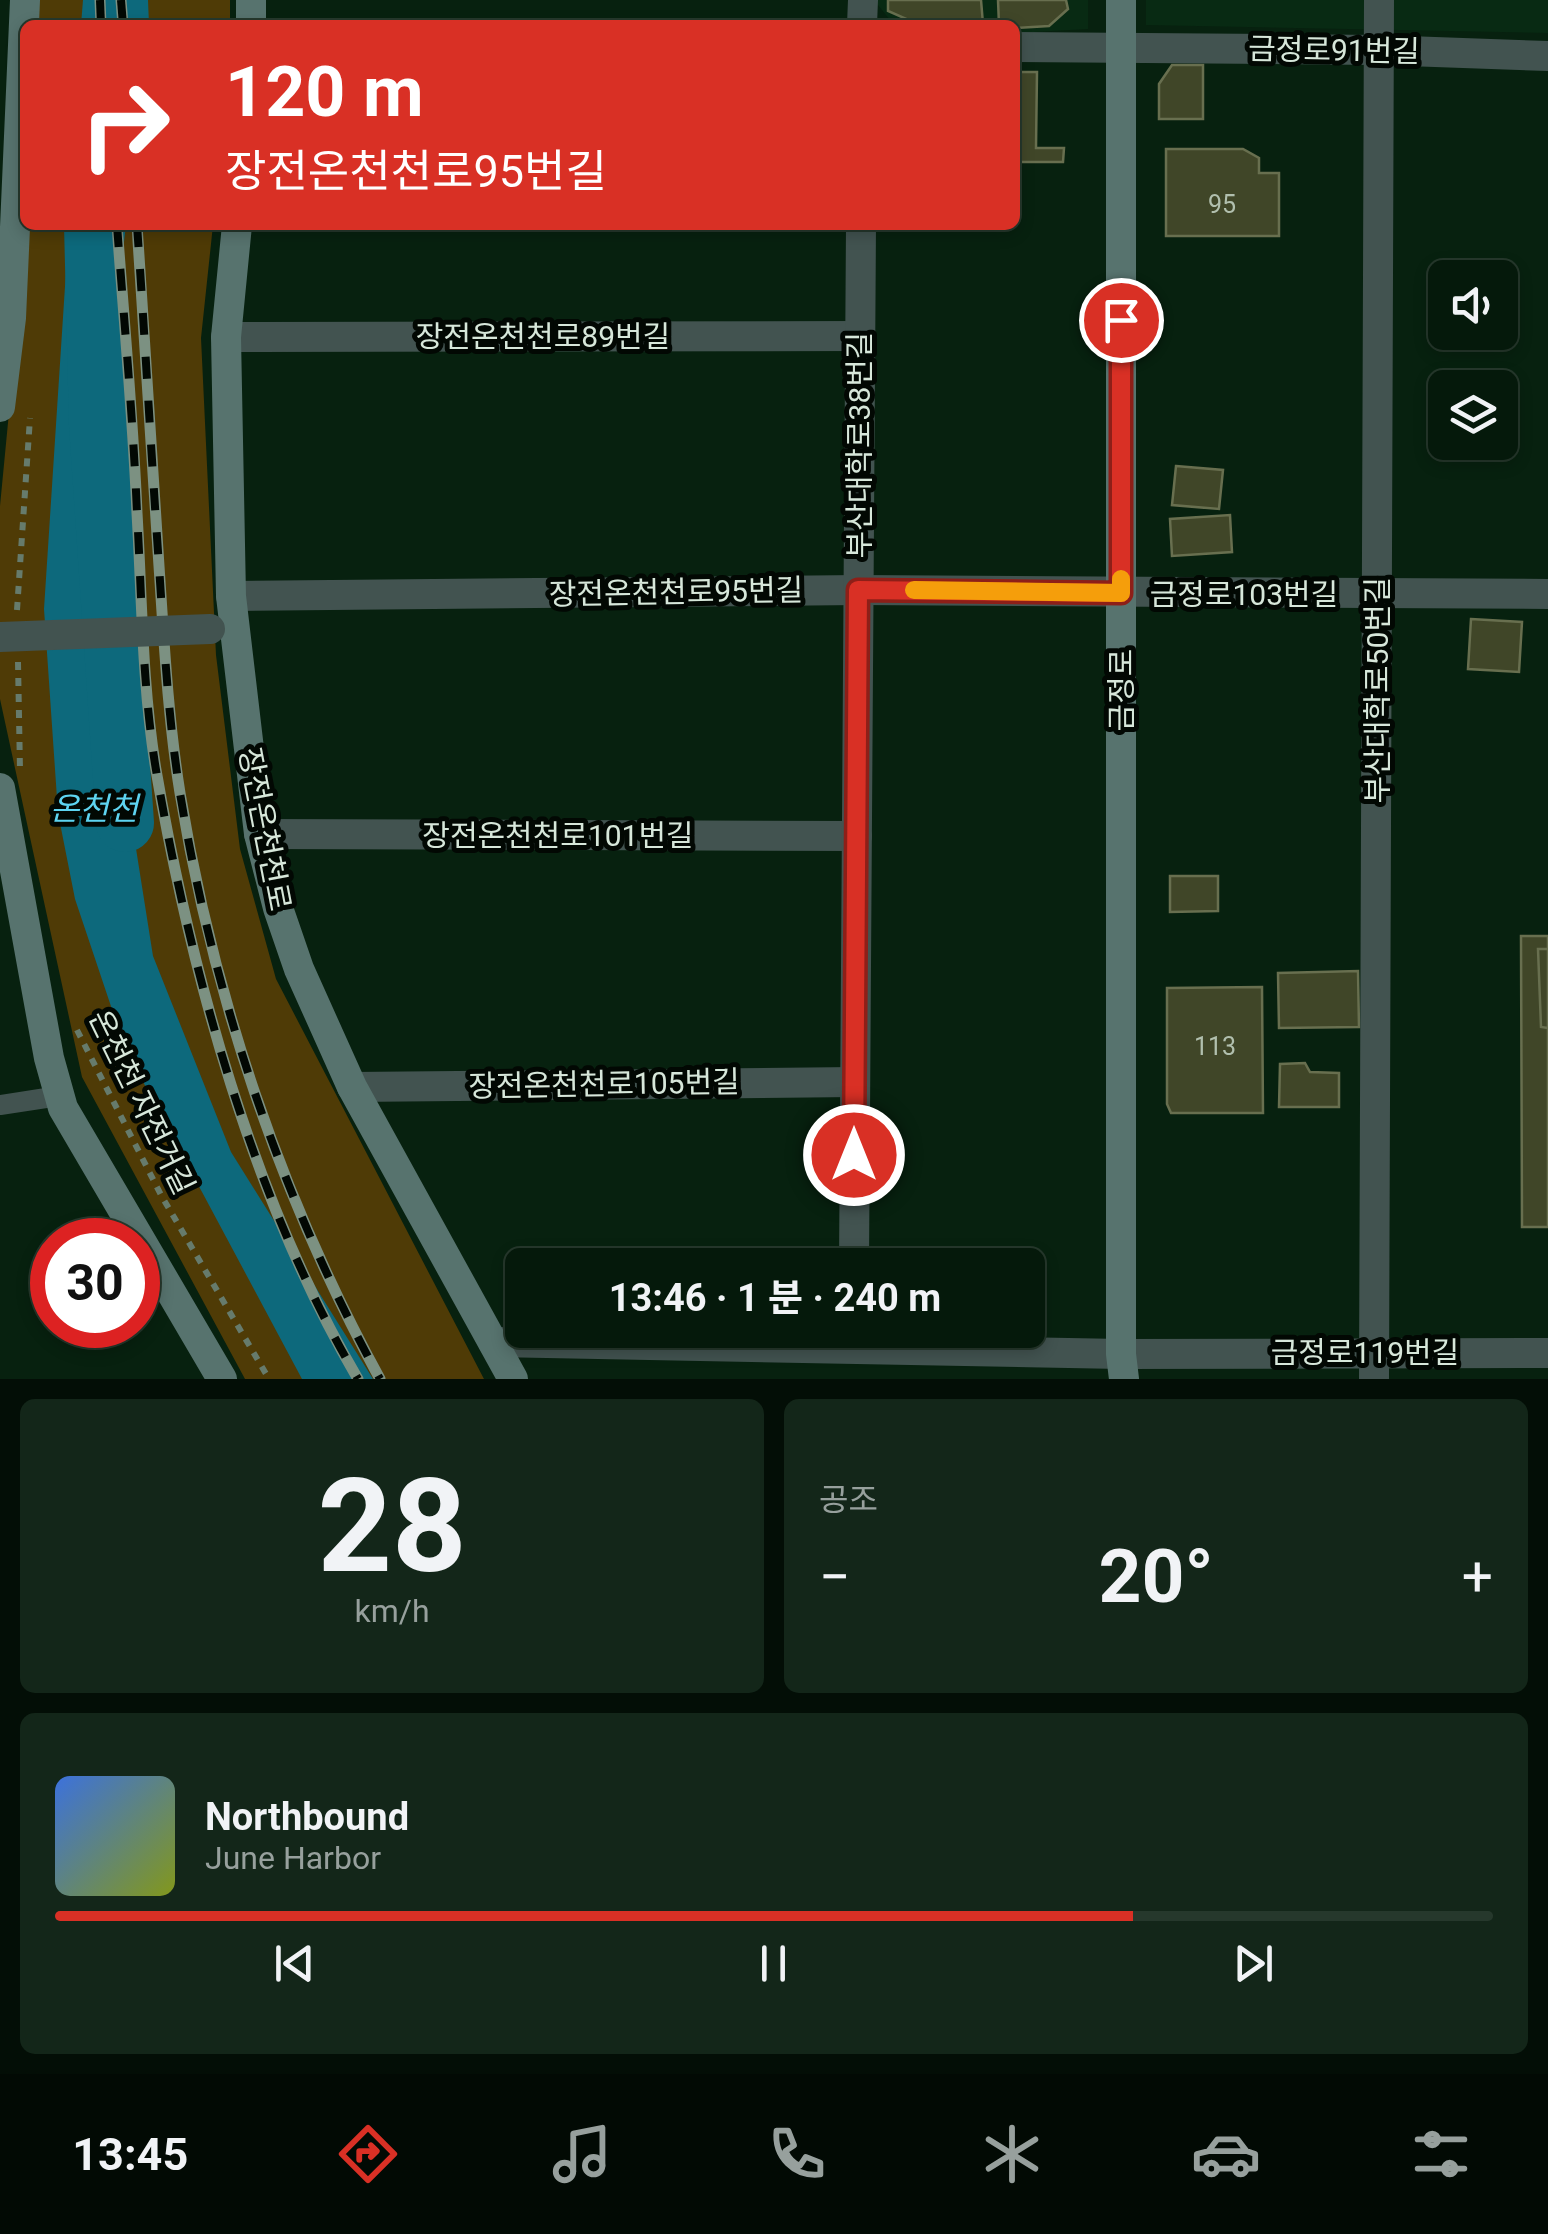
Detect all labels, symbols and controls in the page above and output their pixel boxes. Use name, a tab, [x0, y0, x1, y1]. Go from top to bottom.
street label: 금정로91번길	[1248, 31, 1420, 69]
text: 120 m	[225, 51, 424, 133]
icon: right	[60, 60, 190, 190]
text: 장전온천천로95번길	[225, 145, 607, 198]
house number: 95	[1208, 190, 1236, 219]
map controls	[1428, 260, 1518, 460]
button: sound	[1428, 260, 1518, 350]
pin	[1079, 278, 1164, 363]
icon: arrive	[1094, 293, 1149, 348]
street label: 장전온천천로89번길	[416, 319, 670, 354]
street label: 부산대학로38번길	[842, 332, 877, 558]
button: layers	[1428, 370, 1518, 460]
street label: 장전온천천로95번길	[548, 572, 804, 612]
street label: 금정로103번길	[1150, 577, 1338, 612]
street label: 부산대학로50번길	[1360, 577, 1395, 803]
street label: 금정로	[1104, 649, 1139, 731]
street label: 장전온천천로	[232, 744, 298, 914]
water label: 온천천	[50, 790, 142, 828]
street label: 장전온천천로101번길	[422, 818, 694, 853]
street label: 온천천 자전거길	[82, 1004, 202, 1200]
house number: 113	[1194, 1032, 1236, 1061]
street label: 장전온천천로105번길	[468, 1064, 740, 1104]
position arrow	[802, 1103, 906, 1207]
speed limit sign: 30	[30, 1218, 160, 1348]
text: 13:46 · 1 분 · 240 m	[609, 1276, 941, 1320]
street label: 금정로119번길	[1271, 1335, 1459, 1370]
text: 28	[317, 1450, 467, 1603]
text: 공조	[819, 1481, 878, 1519]
text: 20°	[1098, 1532, 1214, 1620]
text: −	[819, 1545, 850, 1609]
text: +	[1462, 1545, 1493, 1609]
text: km/h	[354, 1592, 430, 1630]
text: Northbound	[205, 1795, 409, 1839]
text: June Harbor	[205, 1839, 381, 1877]
icon: previous	[267, 1936, 322, 1991]
icon: pause	[746, 1936, 801, 1991]
icon: next	[1226, 1936, 1281, 1991]
icon: directions	[333, 2119, 403, 2189]
icon: music	[547, 2119, 617, 2189]
icon: phone	[762, 2119, 832, 2189]
icon: climate	[977, 2119, 1047, 2189]
icon: car	[1191, 2119, 1261, 2189]
icon: filters	[1406, 2119, 1476, 2189]
text: 13:45	[72, 2128, 188, 2181]

